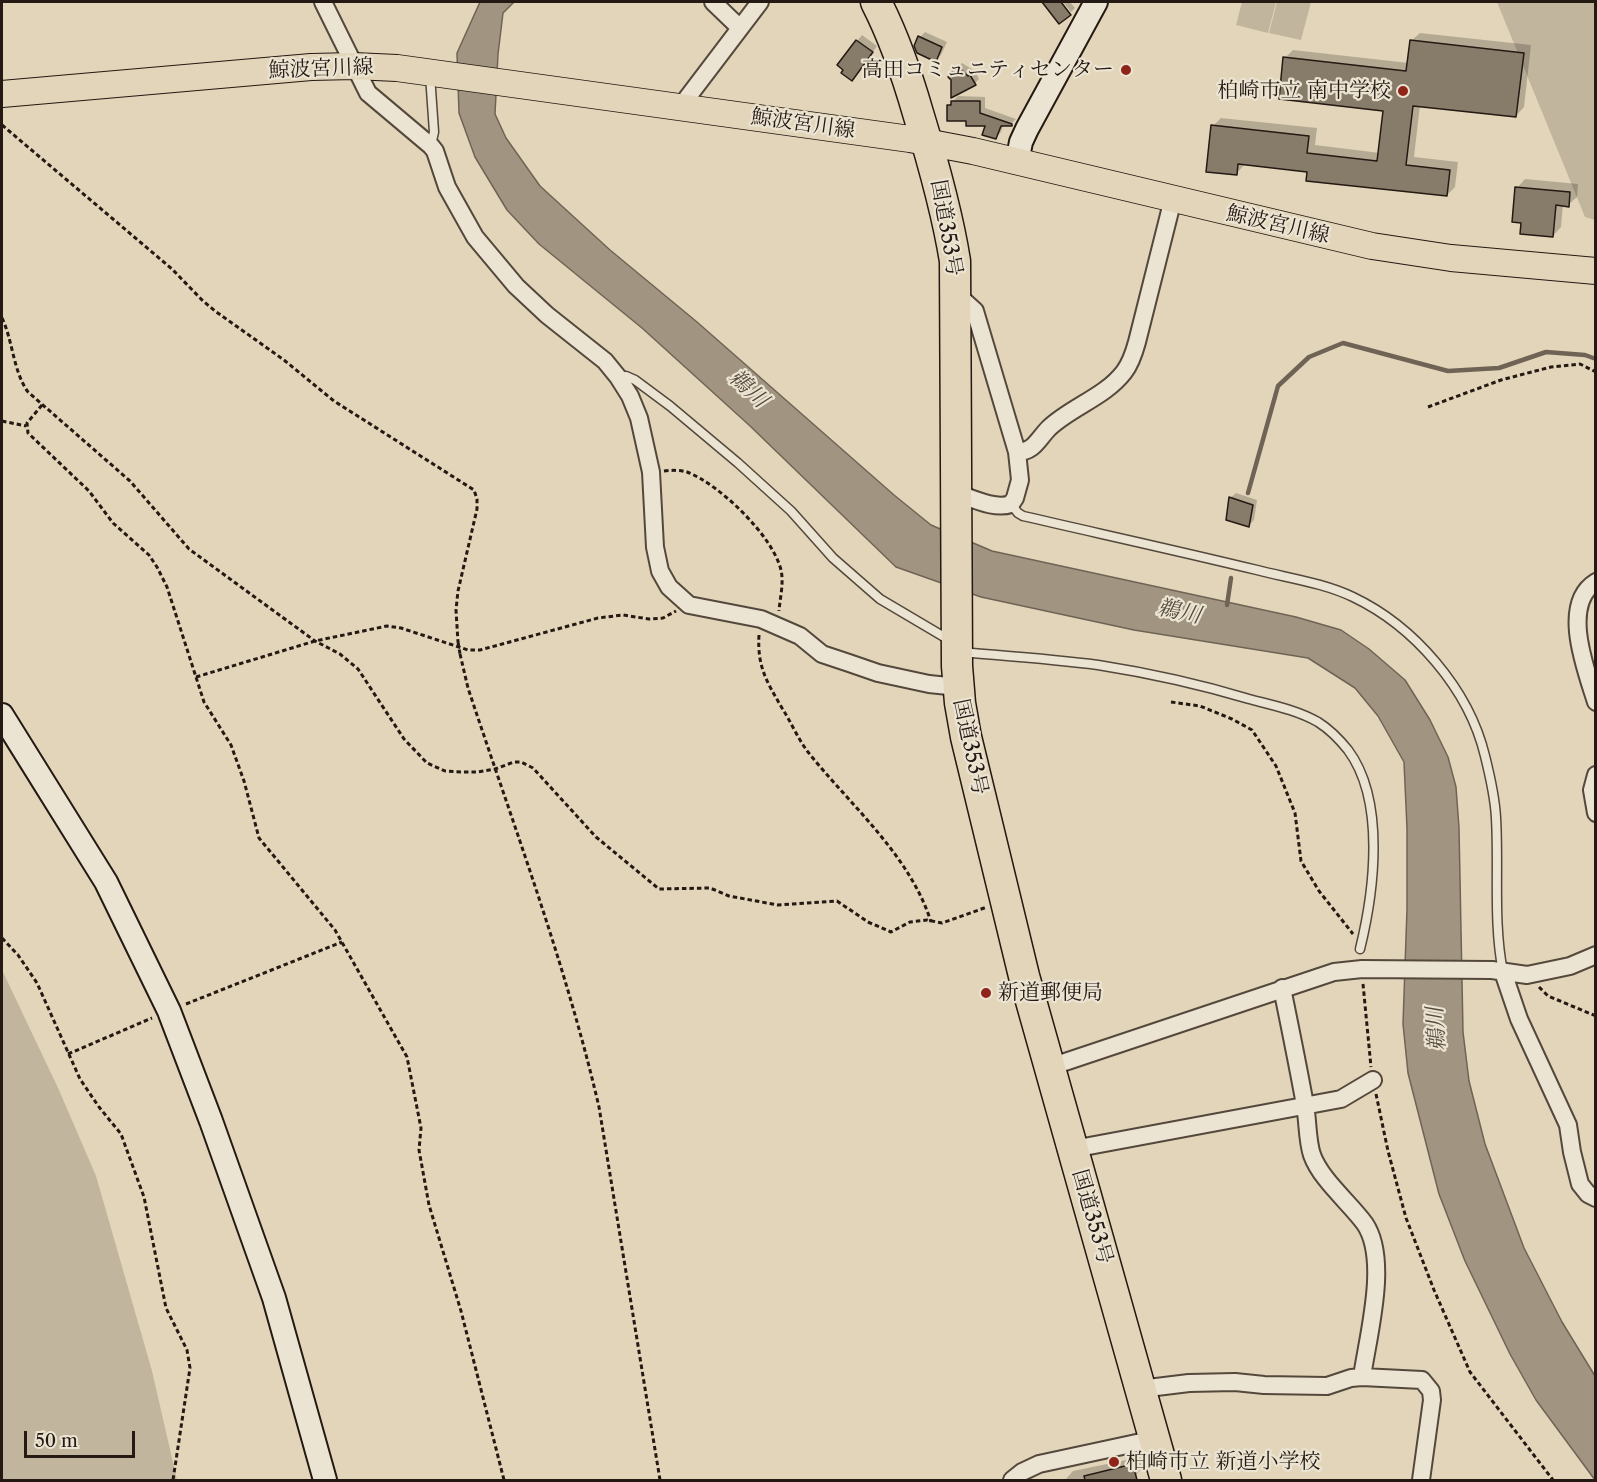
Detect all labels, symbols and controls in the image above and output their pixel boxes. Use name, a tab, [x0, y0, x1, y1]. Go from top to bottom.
street label: 鯨波宮川線	[268, 55, 374, 83]
place label: 高田コミュニティセンター	[862, 57, 1114, 83]
marker: 高田コミュニティセンター	[1119, 63, 1133, 77]
place label: 柏崎市立 南中学校	[1217, 78, 1391, 104]
marker: 柏崎市立 南中学校	[1396, 84, 1410, 98]
street label: 鯨波宮川線	[749, 104, 857, 144]
street label: 国道353号	[925, 178, 967, 278]
street label: 鯨波宮川線	[1224, 201, 1332, 249]
water label: 鵜川	[723, 364, 773, 414]
water label: 鵜川	[1155, 595, 1203, 629]
street label: 国道353号	[948, 697, 992, 797]
place label: 新道郵便局	[998, 980, 1103, 1006]
marker: 新道郵便局	[979, 986, 993, 1000]
water label: 鵜川	[1422, 1006, 1452, 1052]
street label: 国道353号	[1066, 1167, 1118, 1267]
scale bar	[27, 1419, 138, 1457]
text: 50 m	[35, 1430, 78, 1452]
place label: 柏崎市立 新道小学校	[1126, 1449, 1321, 1475]
marker: 柏崎市立 新道小学校	[1107, 1455, 1121, 1469]

